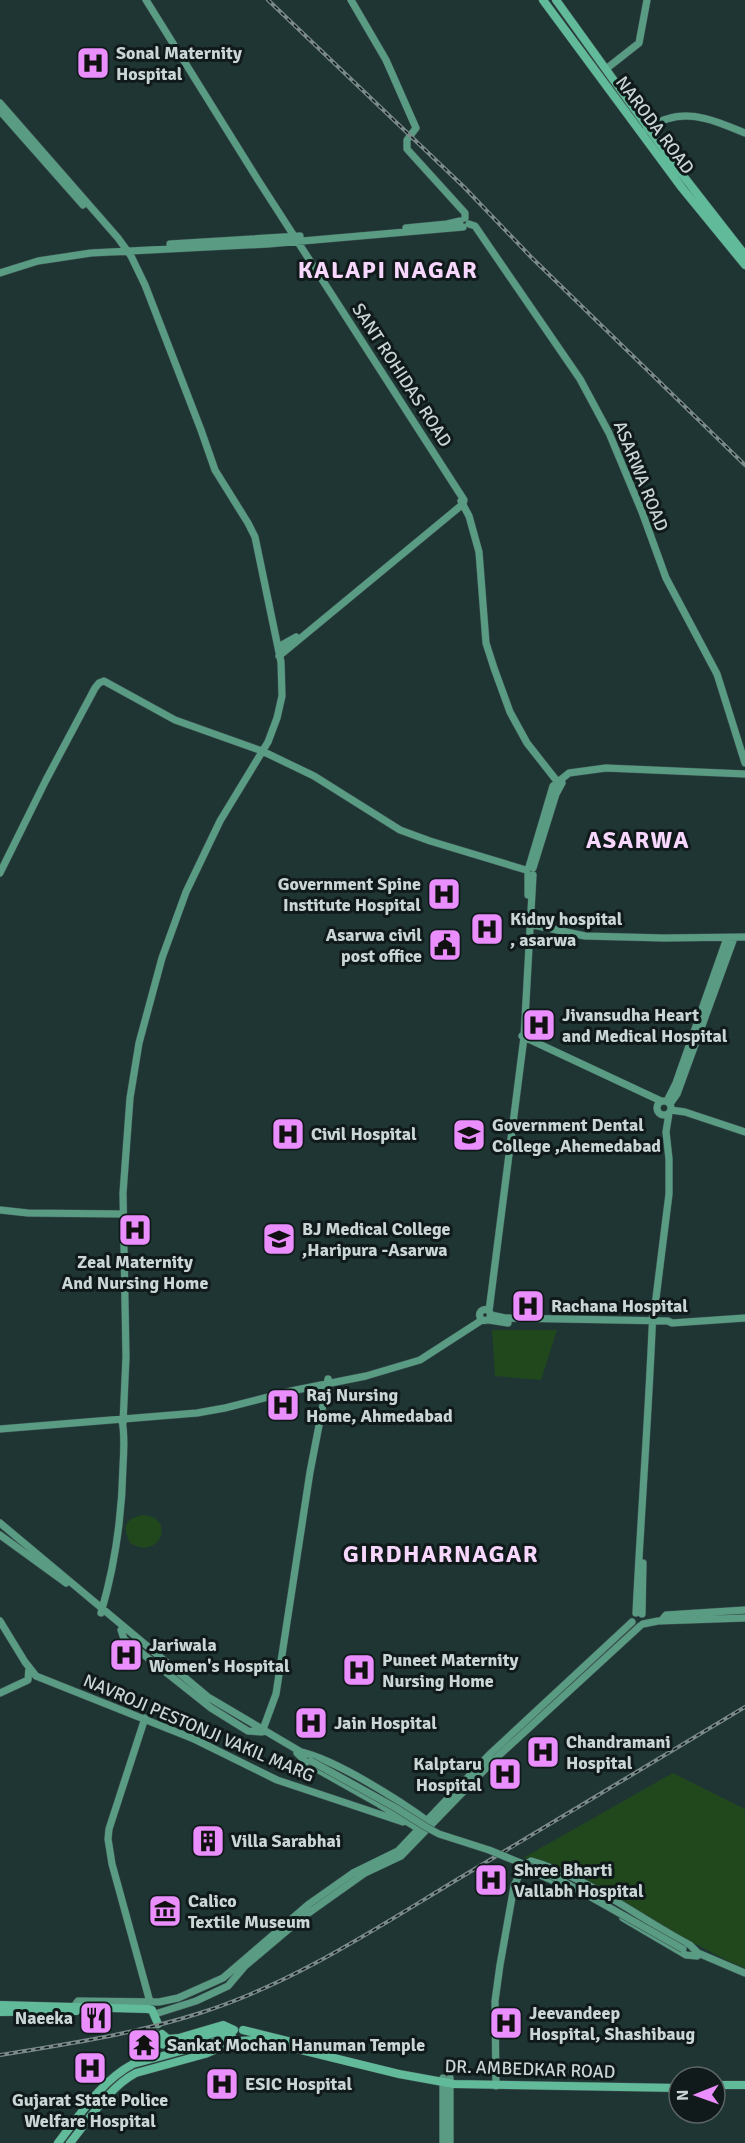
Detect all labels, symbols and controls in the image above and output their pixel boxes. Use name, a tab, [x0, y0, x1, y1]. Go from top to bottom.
place label: Sonal Maternity Hospital	[116, 42, 242, 85]
hospital icon: Sonal Maternity Hospital	[75, 45, 111, 81]
street label: NARODA ROAD	[611, 72, 699, 178]
district label: KALAPI NAGAR	[298, 255, 478, 285]
street label: SANT ROHIDAS ROAD	[347, 299, 457, 451]
street label: ASARWA ROAD	[609, 418, 673, 534]
district label: ASARWA	[586, 825, 690, 855]
place label: Government Spine Institute Hospital	[278, 873, 421, 916]
hospital icon: Government Spine Institute Hospital	[426, 876, 462, 912]
place label: Kidny hospital , asarwa	[510, 908, 623, 951]
hospital icon: Kidny hospital , asarwa	[469, 911, 505, 947]
place label: Asarwa civil post office	[326, 924, 422, 967]
public building icon: Asarwa civil post office	[427, 927, 463, 963]
place label: Jivansudha Heart and Medical Hospital	[562, 1004, 728, 1047]
hospital icon: Jivansudha Heart and Medical Hospital	[521, 1007, 557, 1043]
place label: Government Dental College ,Ahemedabad	[492, 1114, 661, 1157]
hospital icon: Civil Hospital	[270, 1116, 306, 1152]
school or university icon: Government Dental College ,Ahemedabad	[451, 1117, 487, 1153]
place label: Civil Hospital	[311, 1123, 417, 1145]
hospital icon: Zeal Maternity And Nursing Home	[117, 1212, 153, 1248]
place label: BJ Medical College ,Haripura -Asarwa	[302, 1218, 451, 1261]
school or university icon: BJ Medical College ,Haripura -Asarwa	[261, 1221, 297, 1257]
place label: Zeal Maternity And Nursing Home	[62, 1251, 208, 1294]
hospital icon: Rachana Hospital	[510, 1288, 546, 1324]
place label: Rachana Hospital	[551, 1295, 688, 1317]
place label: Raj Nursing Home, Ahmedabad	[306, 1384, 453, 1427]
hospital icon: Raj Nursing Home, Ahmedabad	[265, 1387, 301, 1423]
district label: GIRDHARNAGAR	[343, 1539, 539, 1569]
place label: Jariwala Women's Hospital	[149, 1634, 290, 1677]
hospital icon: Jariwala Women's Hospital	[108, 1637, 144, 1673]
place label: Puneet Maternity Nursing Home	[382, 1649, 519, 1692]
hospital icon: Puneet Maternity Nursing Home	[341, 1652, 377, 1688]
street label: NAVROJI PESTONJI VAKIL MARG	[80, 1669, 318, 1787]
hospital icon: Jain Hospital	[293, 1705, 329, 1741]
place label: Jain Hospital	[334, 1712, 437, 1734]
place label: Chandramani Hospital	[566, 1731, 671, 1774]
hospital icon: Chandramani Hospital	[525, 1734, 561, 1770]
place label: Kalptaru Hospital	[413, 1753, 482, 1796]
hospital icon: Kalptaru Hospital	[487, 1756, 523, 1792]
building icon: Villa Sarabhai	[190, 1823, 226, 1859]
place label: Villa Sarabhai	[231, 1830, 341, 1852]
place label: Shree Bharti Vallabh Hospital	[514, 1859, 644, 1902]
hospital icon: Shree Bharti Vallabh Hospital	[473, 1862, 509, 1898]
place label: Calico Textile Museum	[188, 1890, 310, 1933]
museum icon: Calico Textile Museum	[147, 1893, 183, 1929]
restaurant icon: Naeeka	[78, 2000, 114, 2036]
place label: Jeevandeep Hospital, Shashibaug	[529, 2002, 695, 2045]
hospital icon: Jeevandeep Hospital, Shashibaug	[488, 2005, 524, 2041]
place label: Naeeka	[15, 2007, 73, 2029]
temple icon: Sankat Mochan Hanuman Temple	[126, 2027, 162, 2063]
place label: Sankat Mochan Hanuman Temple	[167, 2034, 425, 2056]
hospital icon: Gujarat State Police Welfare Hospital	[72, 2050, 108, 2086]
street label: DR. AMBEDKAR ROAD	[444, 2055, 616, 2083]
north arrow	[667, 2065, 727, 2125]
hospital icon: ESIC Hospital	[204, 2066, 240, 2102]
place label: ESIC Hospital	[245, 2073, 353, 2095]
place label: Gujarat State Police Welfare Hospital	[12, 2089, 168, 2132]
text: N	[673, 2090, 693, 2101]

